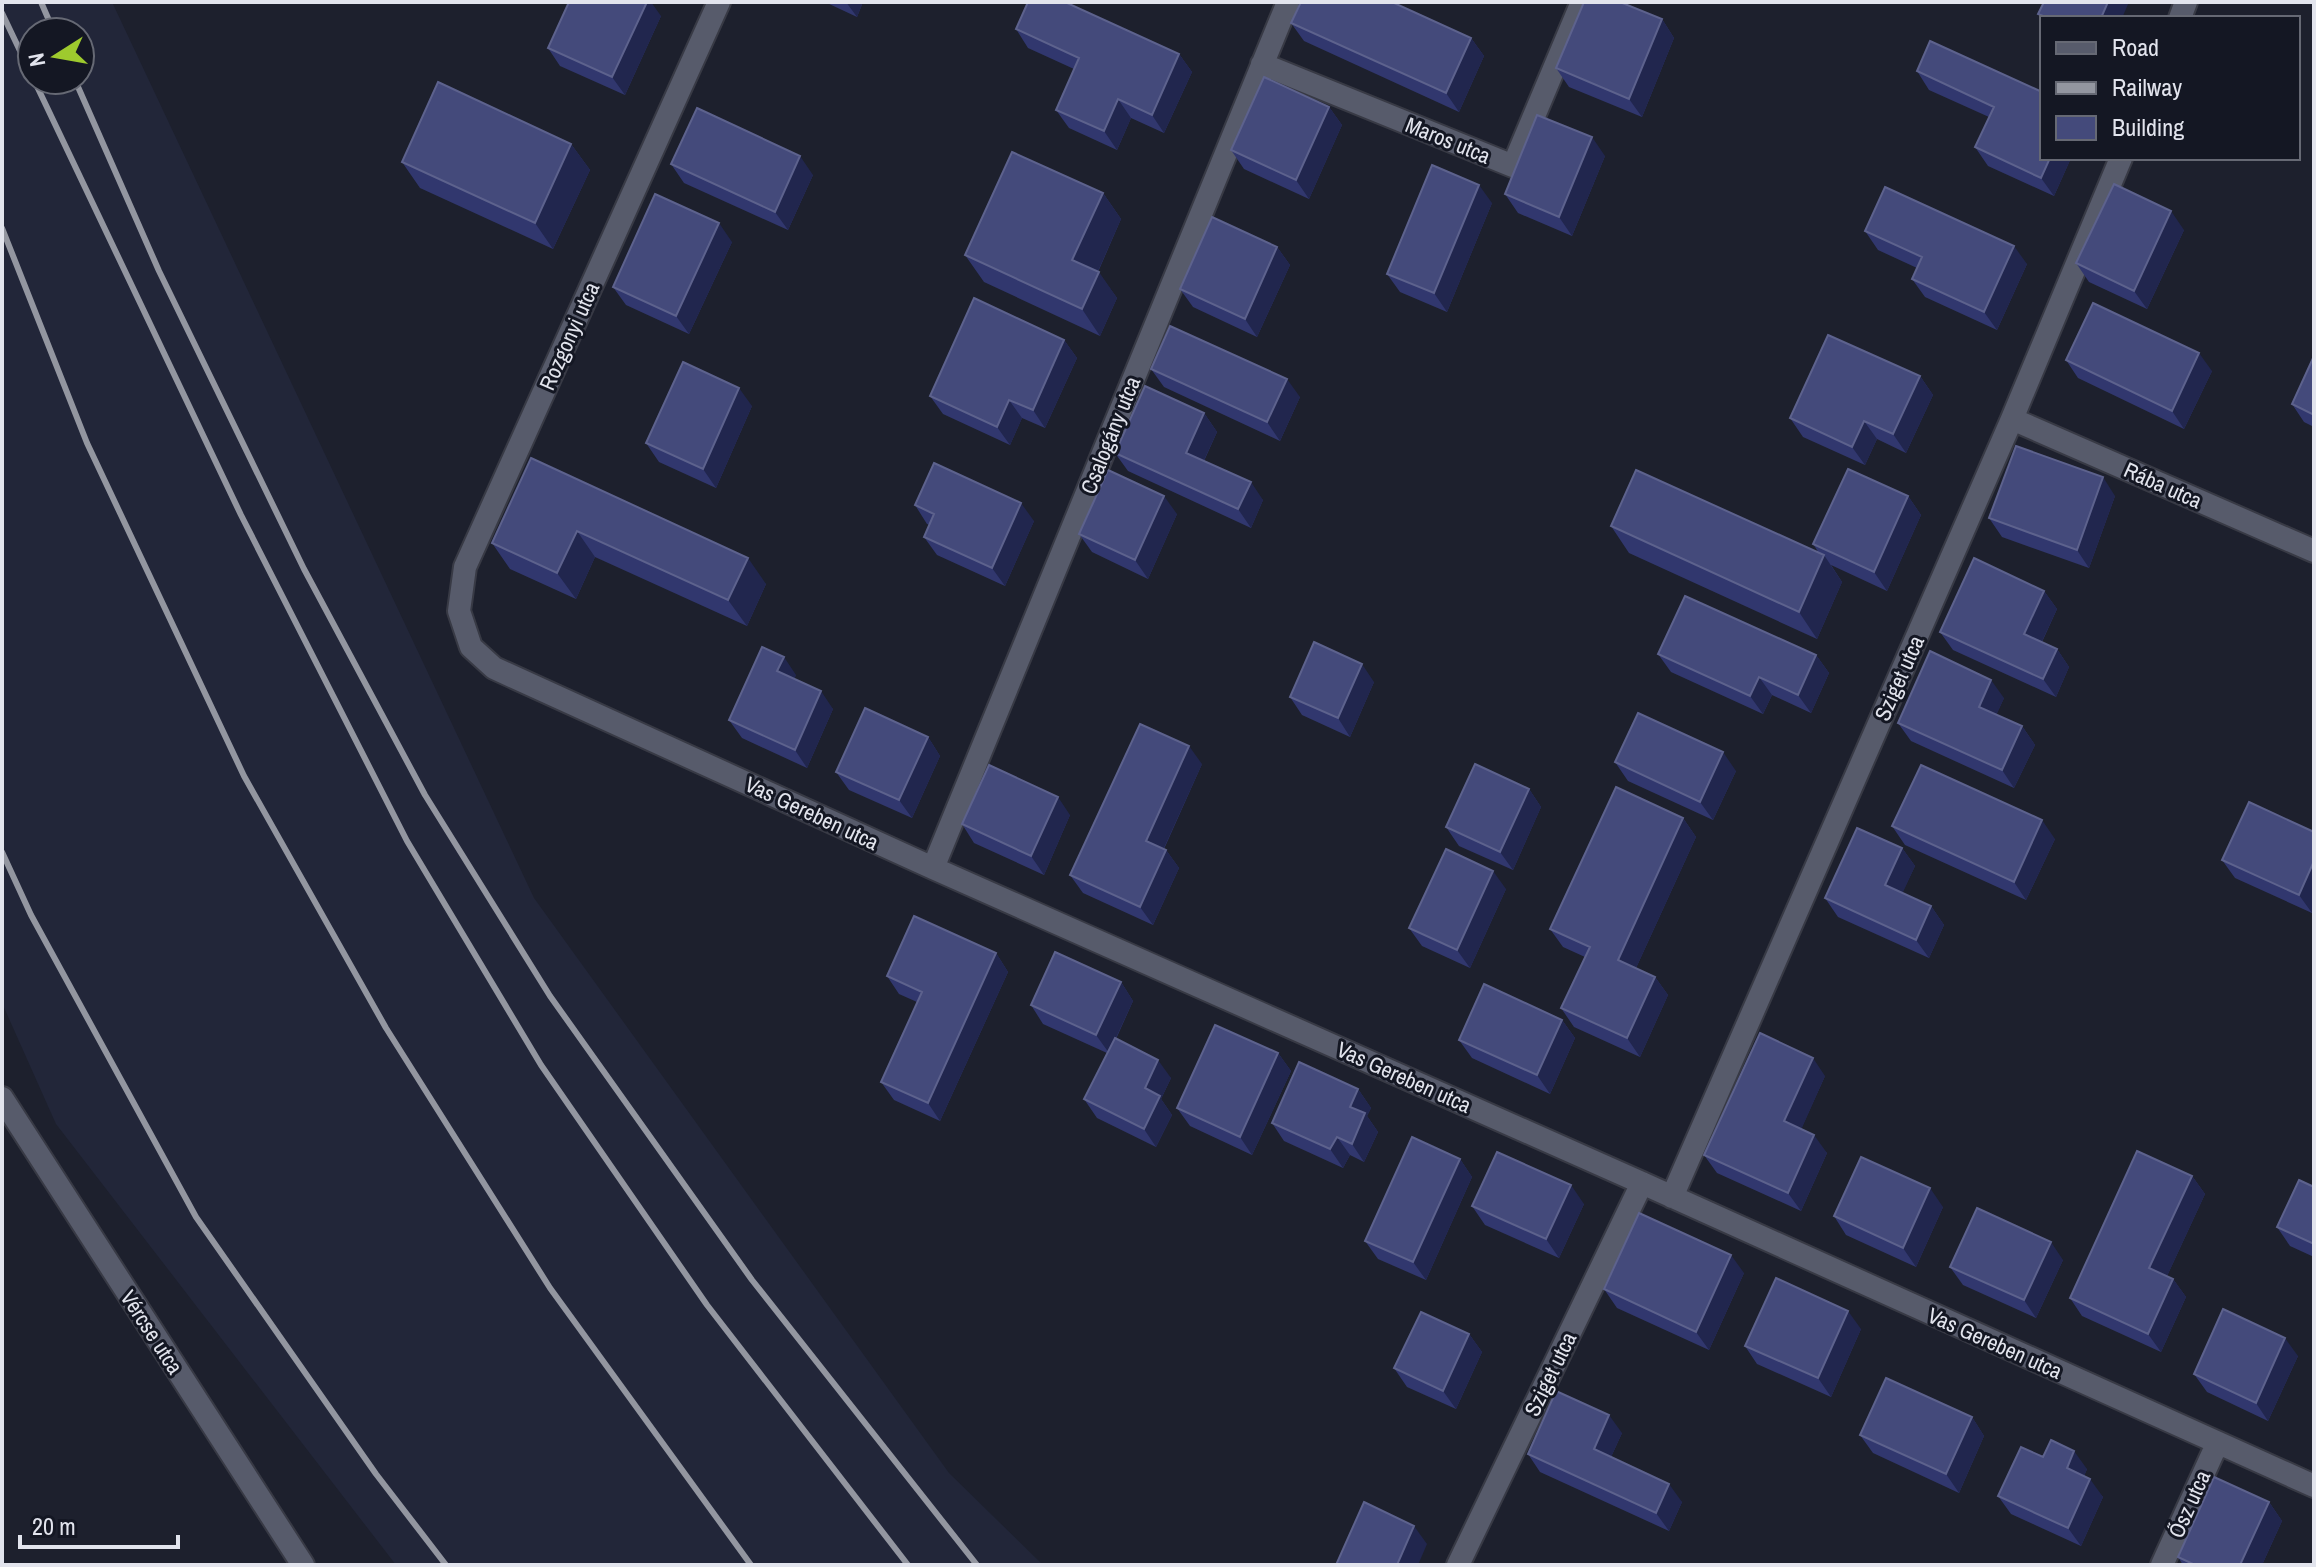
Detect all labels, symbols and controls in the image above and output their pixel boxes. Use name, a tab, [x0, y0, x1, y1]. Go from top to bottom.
north arrow	[16, 16, 96, 96]
legend	[2040, 16, 2300, 160]
text: Road	[2112, 31, 2159, 63]
text: N	[20, 51, 52, 69]
text: Railway	[2112, 71, 2182, 103]
street label: Maros utca	[1401, 109, 1495, 171]
text: Building	[2112, 111, 2184, 143]
street label: Rozgonyi utca	[532, 277, 606, 395]
street label: Csalogány utca	[1073, 372, 1147, 498]
street label: Rába utca	[2119, 455, 2207, 515]
street label: Sziget utca	[1867, 631, 1931, 725]
street label: Vas Gereben utca	[740, 769, 884, 857]
street label: Vas Gereben utca	[1332, 1034, 1476, 1120]
street label: Vércse utca	[114, 1284, 190, 1380]
street label: Vas Gereben utca	[1923, 1300, 2067, 1386]
street label: Sziget utca	[1517, 1327, 1583, 1421]
street label: Ősz utca	[2161, 1465, 2217, 1543]
scale bar	[20, 1499, 178, 1549]
text: 20 m	[32, 1510, 76, 1542]

